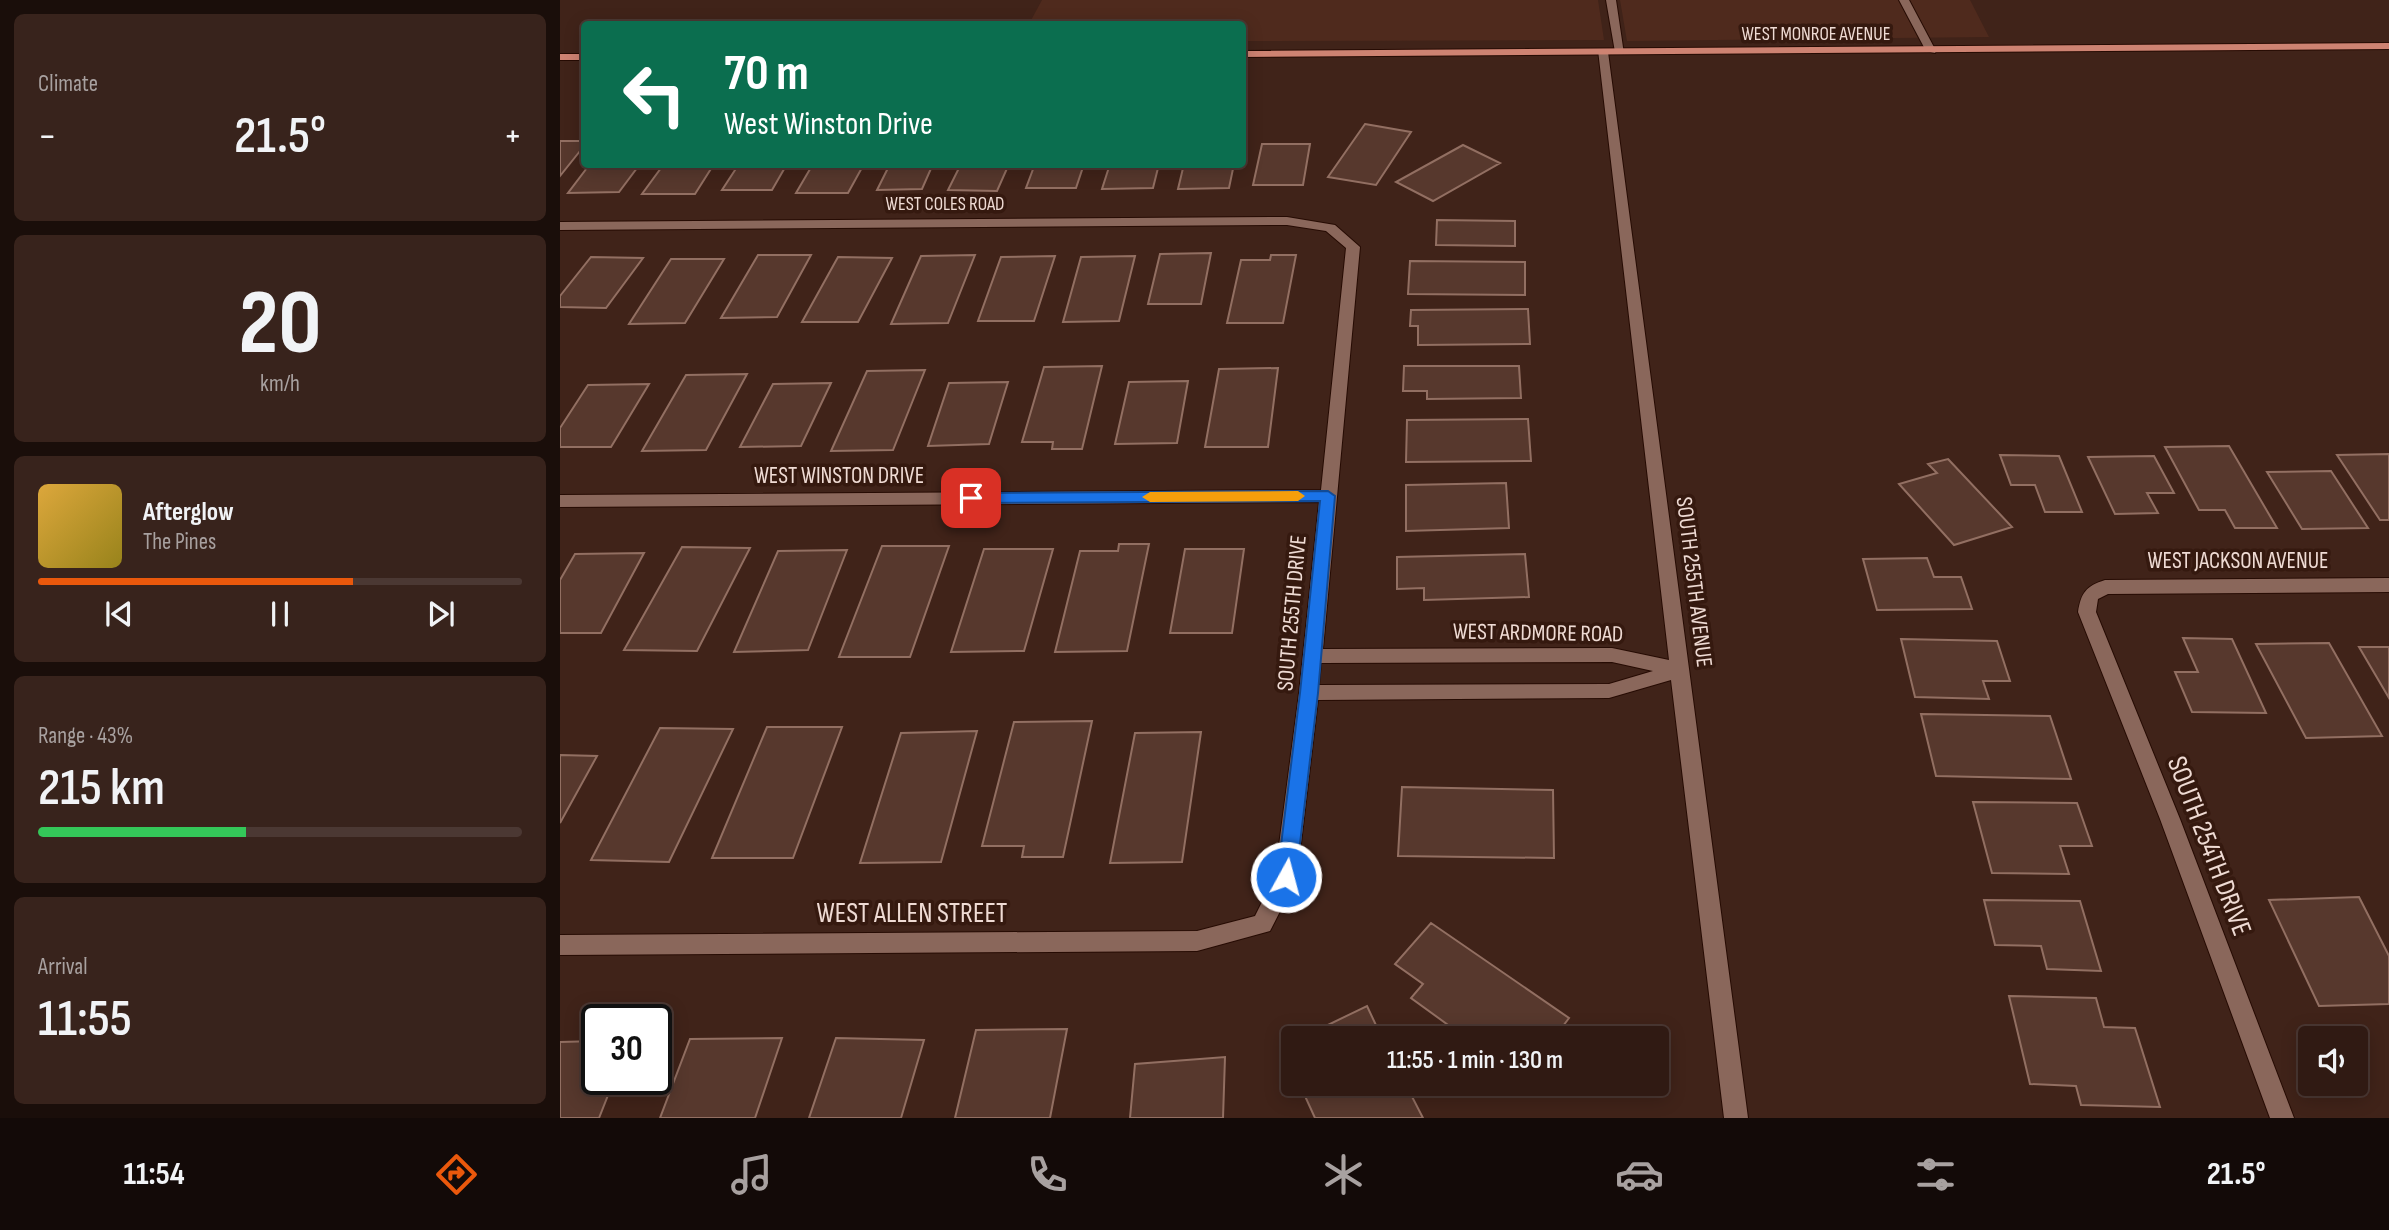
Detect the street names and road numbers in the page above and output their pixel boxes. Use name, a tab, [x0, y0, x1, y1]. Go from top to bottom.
street label: WEST MONROE AVENUE	[1741, 23, 1891, 46]
street label: WEST COLES ROAD	[886, 193, 1004, 216]
street label: WEST WINSTON DRIVE	[754, 462, 924, 490]
street label: SOUTH 255TH AVENUE	[1670, 495, 1718, 669]
street label: SOUTH 255TH DRIVE	[1271, 534, 1313, 692]
street label: WEST JACKSON AVENUE	[2147, 547, 2329, 575]
street label: WEST ARDMORE ROAD	[1453, 618, 1623, 648]
street label: SOUTH 254TH DRIVE	[2160, 752, 2258, 940]
street label: WEST ALLEN STREET	[817, 897, 1007, 930]

